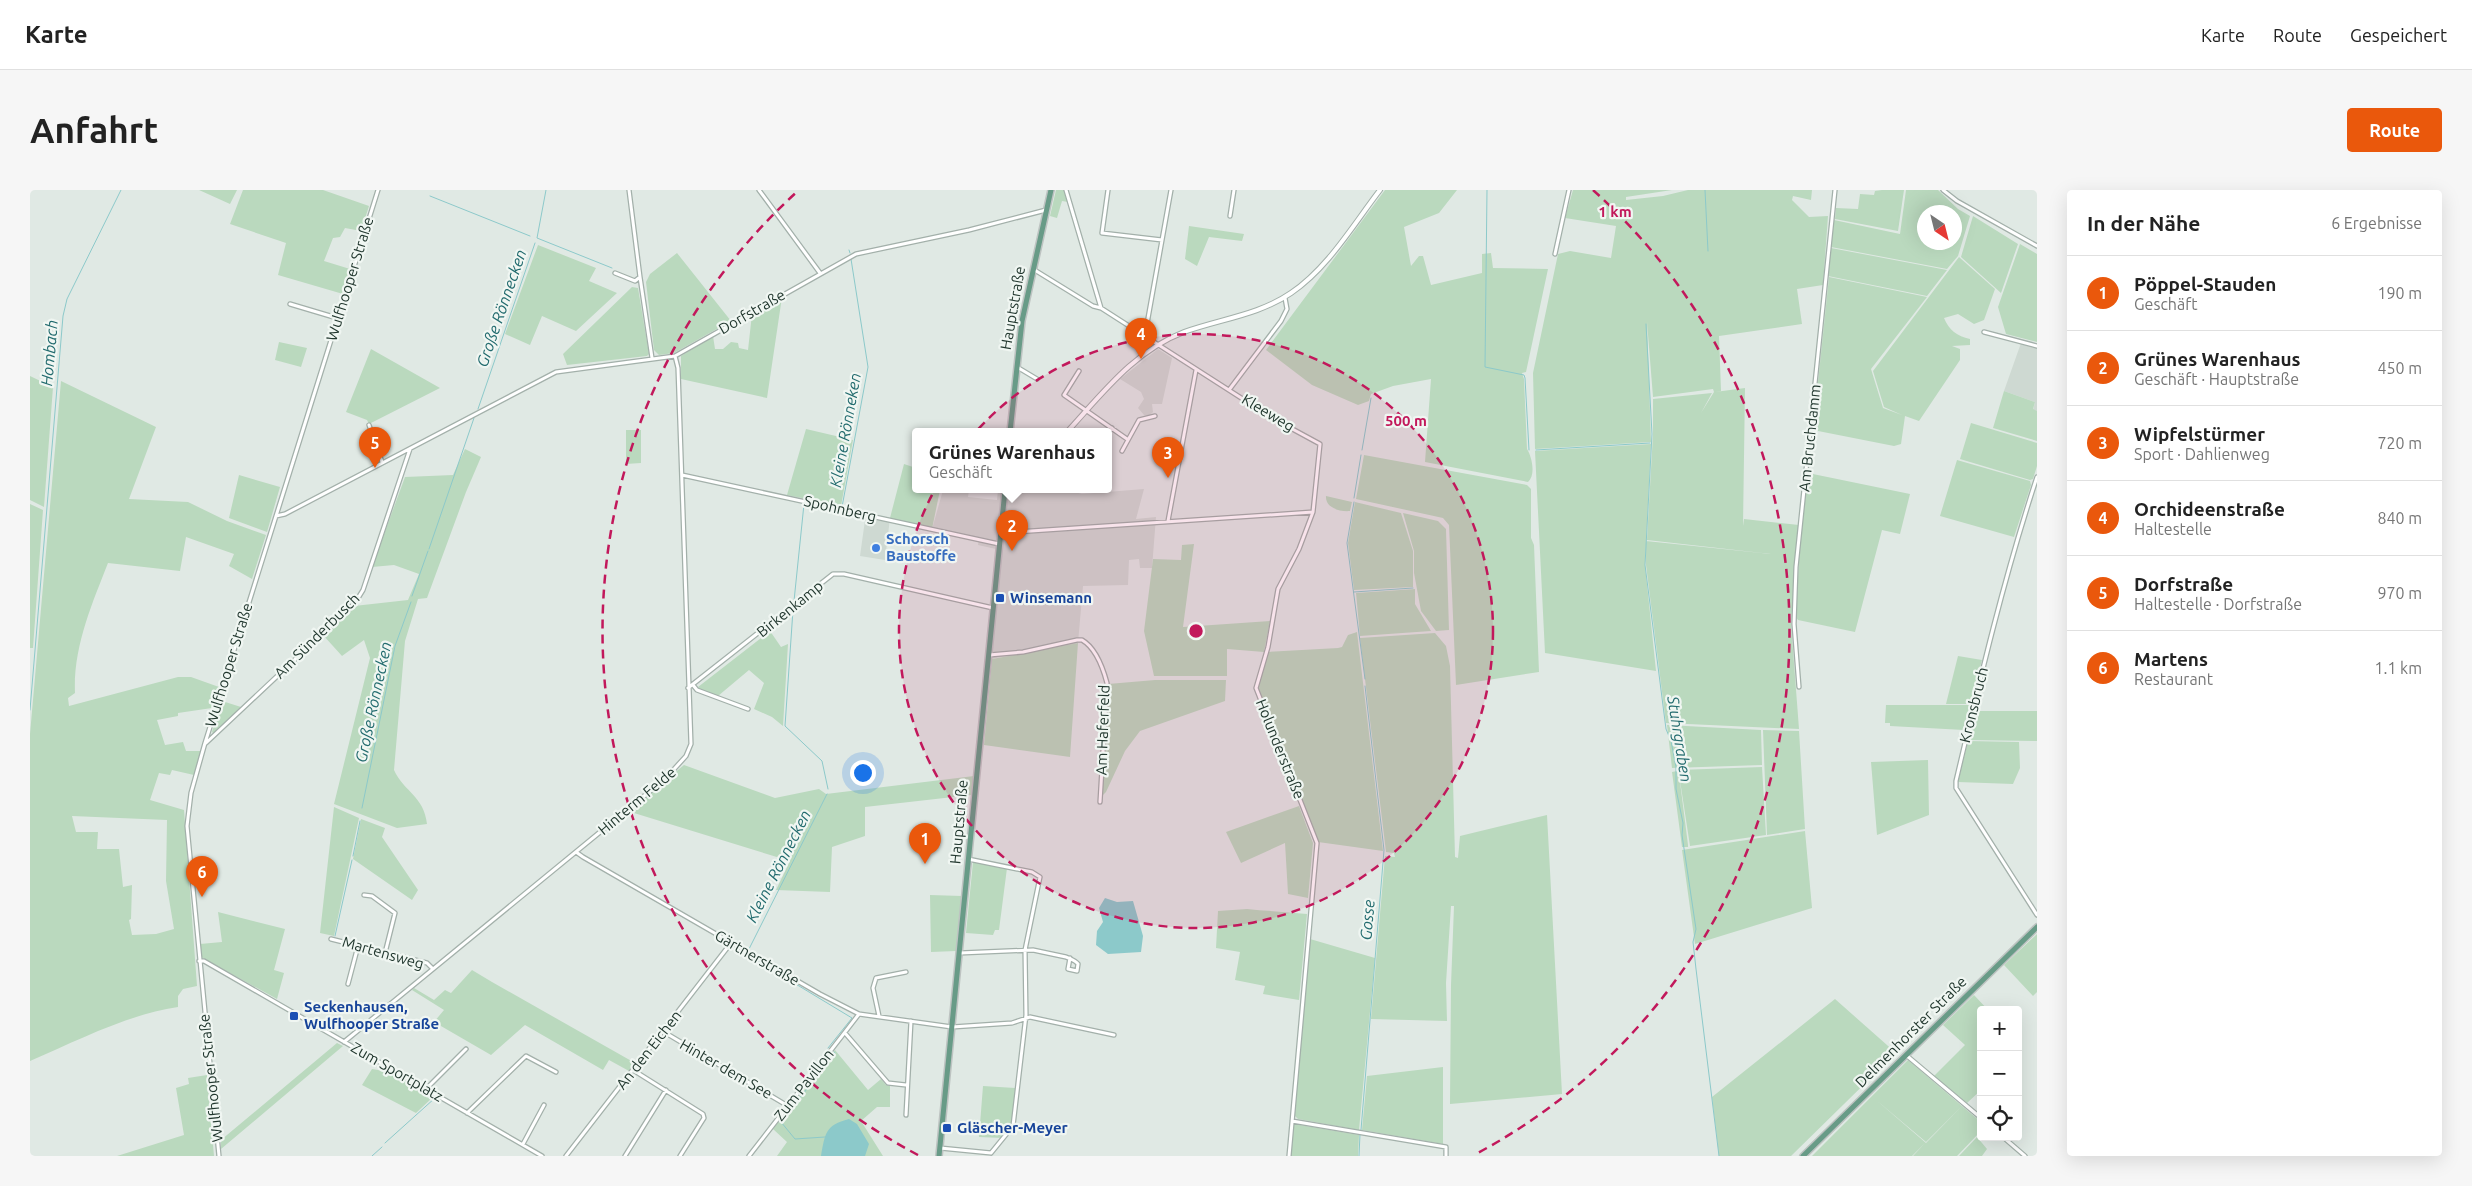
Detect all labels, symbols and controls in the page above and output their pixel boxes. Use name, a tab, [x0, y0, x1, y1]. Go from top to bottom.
text: Karte	[25, 21, 87, 48]
text: Karte	[2201, 25, 2245, 45]
text: Route	[2273, 25, 2322, 45]
text: Gespeichert	[2350, 25, 2447, 45]
button: Route	[2347, 108, 2442, 152]
text: Anfahrt	[30, 110, 158, 150]
text: 1 km	[1598, 203, 1632, 220]
north arrow	[1917, 205, 1962, 250]
text: In der Nähe	[2087, 211, 2200, 235]
text: 6 Ergebnisse	[2331, 214, 2422, 232]
street label: Wulfhooper Straße	[323, 215, 376, 343]
water label: Große Rönnecken	[472, 247, 530, 369]
street label: Hauptstraße	[997, 265, 1028, 351]
text: Pöppel-Stauden	[2134, 273, 2276, 295]
text: 1	[2098, 284, 2108, 302]
text: 190 m	[2377, 284, 2422, 302]
street label: Dorfstraße	[716, 286, 788, 337]
text: Geschäft	[2134, 295, 2198, 313]
pin: 4	[1125, 318, 1157, 359]
water label: Hombach	[37, 319, 61, 387]
text: Grünes Warenhaus	[2134, 348, 2301, 370]
text: 2	[2098, 359, 2108, 377]
text: 450 m	[2377, 359, 2422, 377]
text: Geschäft · Hauptstraße	[2134, 370, 2299, 388]
water label: Kleine Rönneken	[826, 371, 864, 489]
street label: Am Bruchdamm	[1795, 383, 1824, 492]
street label: Kleeweg	[1239, 390, 1298, 435]
text: 500 m	[1385, 412, 1427, 429]
text: Wipfelstürmer	[2134, 423, 2265, 445]
pin: 5	[359, 427, 391, 468]
popup	[912, 428, 1112, 493]
text: 3	[2098, 434, 2108, 452]
text: 720 m	[2377, 434, 2422, 452]
pin: 3	[1152, 437, 1184, 478]
text: Grünes Warenhaus	[929, 441, 1095, 463]
text: Sport · Dahlienweg	[2134, 445, 2270, 463]
text: Geschäft	[929, 463, 992, 481]
street label: Spohnberg	[802, 492, 878, 525]
text: Orchideenstraße	[2134, 498, 2285, 520]
text: 4	[2098, 509, 2108, 527]
text: 840 m	[2377, 509, 2422, 527]
pin: 2	[996, 510, 1028, 551]
text: Haltestelle	[2134, 520, 2212, 538]
place label: Schorsch Baustoffe	[886, 530, 956, 564]
marker: Schorsch Baustoffe	[870, 542, 882, 554]
text: Dorfstraße	[2134, 573, 2233, 595]
street label: Birkenkamp	[753, 577, 826, 640]
text: 5	[2098, 584, 2108, 602]
text: 970 m	[2377, 584, 2422, 602]
place label: Winsemann	[1010, 589, 1092, 606]
street label: Am Sünderbusch	[271, 590, 363, 682]
marker: Winsemann	[994, 592, 1006, 604]
text: Haltestelle · Dorfstraße	[2134, 595, 2302, 613]
street label: Wulfhooper Straße	[202, 601, 255, 729]
centre of rings	[1187, 622, 1205, 640]
water label: Große Rönnecken	[351, 640, 395, 764]
text: Martens	[2134, 648, 2208, 670]
text: 6	[2098, 659, 2108, 677]
text: 1.1 km	[2374, 659, 2422, 677]
street label: Kronsbruch	[1956, 665, 1991, 744]
text: Restaurant	[2134, 670, 2213, 688]
street label: Am Haferfeld	[1092, 684, 1113, 776]
water label: Stuhrgraben	[1664, 694, 1696, 783]
street label: Holunderstraße	[1253, 696, 1308, 801]
your location	[850, 760, 876, 786]
street label: Hinterm Felde	[594, 763, 679, 838]
street label: Hauptstraße	[946, 779, 971, 865]
water label: Kleine Rönnecken	[742, 807, 814, 925]
pin: 1	[909, 823, 941, 864]
pin: 6	[186, 856, 218, 897]
water label: Gosse	[1356, 899, 1378, 941]
street label: Gärtnerstraße	[712, 926, 803, 989]
street label: Martensweg	[340, 933, 426, 972]
street label: Delmenhorster Straße	[1852, 973, 1970, 1091]
place label: Seckenhausen, Wulfhooper Straße	[304, 998, 439, 1032]
map controls	[1977, 1006, 2022, 1141]
button: +	[1977, 1006, 2022, 1051]
street label: An den Eichen	[613, 1007, 685, 1092]
marker: Seckenhausen, Wulfhooper Straße	[288, 1010, 300, 1022]
street label: Wulfhooper Straße	[195, 1013, 226, 1143]
street label: Hinter dem See	[677, 1035, 775, 1102]
street label: Zum Sportplatz	[348, 1038, 446, 1105]
street label: Zum Pavillon	[770, 1046, 837, 1124]
button: −	[1977, 1051, 2022, 1096]
button: locate	[1977, 1096, 2022, 1141]
place label: Gläscher-Meyer	[957, 1119, 1069, 1136]
marker: Gläscher-Meyer	[941, 1122, 953, 1134]

